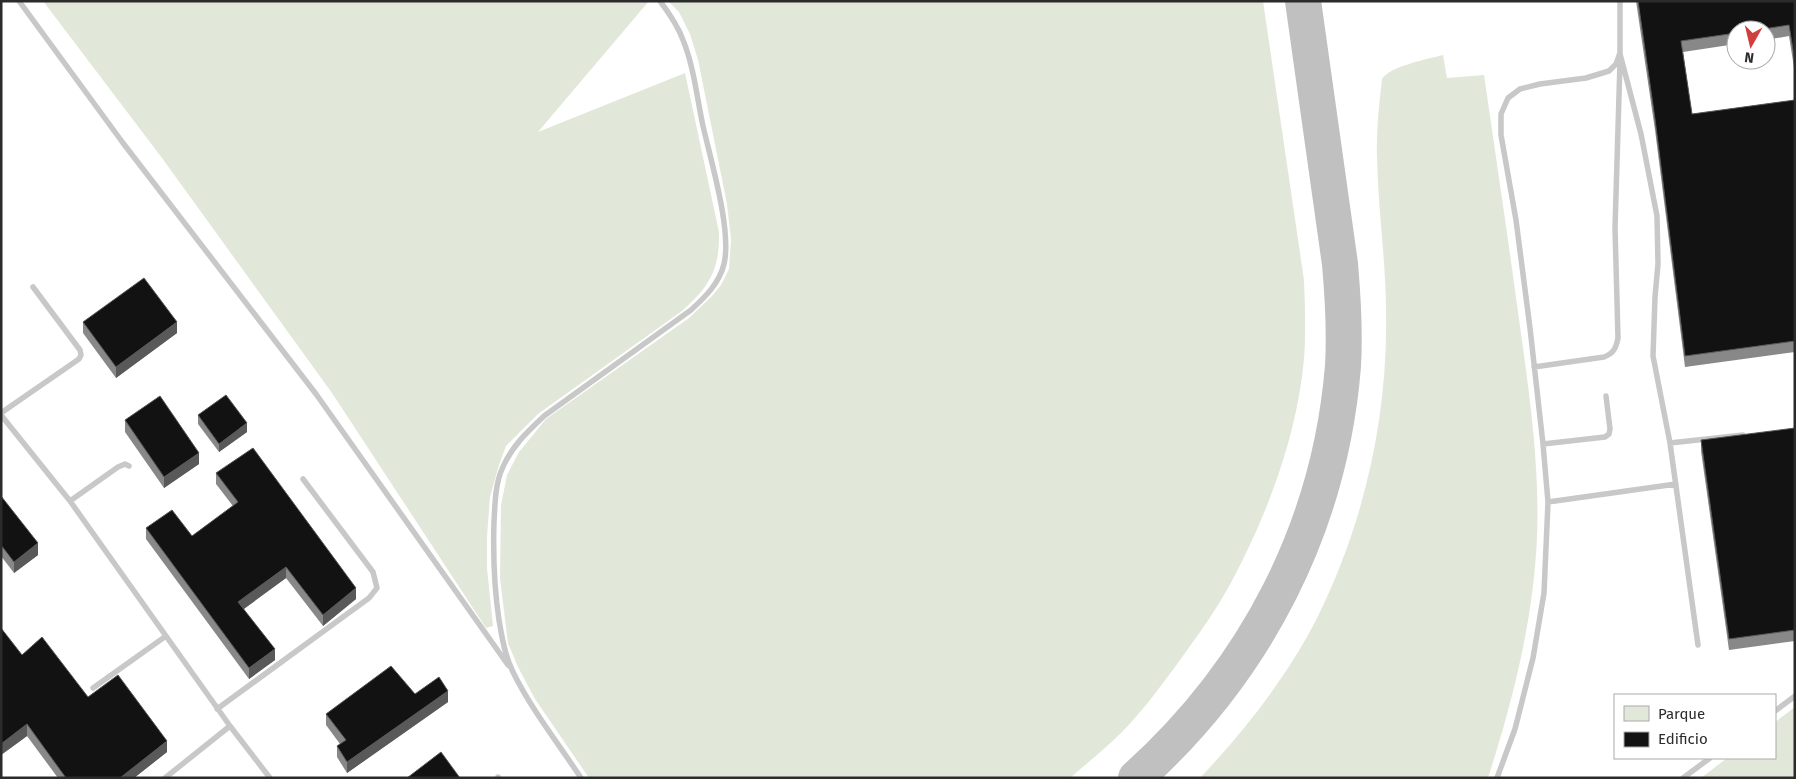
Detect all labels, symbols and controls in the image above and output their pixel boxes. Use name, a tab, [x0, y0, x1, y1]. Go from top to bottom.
north arrow	[1726, 20, 1776, 70]
text: N	[1743, 48, 1755, 66]
legend	[1614, 694, 1776, 759]
text: Parque	[1658, 705, 1705, 723]
text: Edificio	[1658, 730, 1708, 748]

